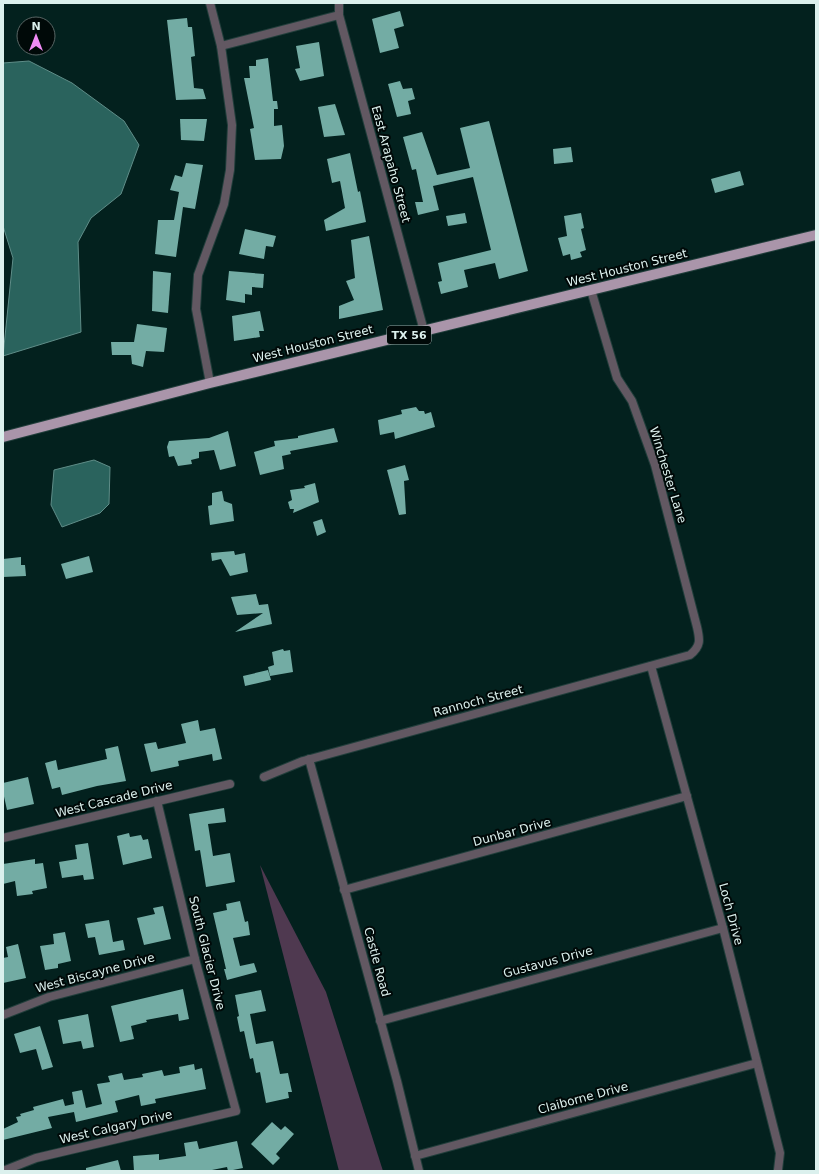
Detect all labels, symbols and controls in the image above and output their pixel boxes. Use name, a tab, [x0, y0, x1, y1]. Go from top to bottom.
north arrow	[16, 16, 56, 56]
text: N	[31, 20, 41, 33]
street label: East Arapaho Street	[369, 104, 413, 224]
street label: West Houston Street	[565, 246, 689, 290]
street label: West Houston Street	[251, 322, 375, 366]
road number: TX 56	[387, 326, 431, 344]
street label: Winchester Lane	[647, 425, 689, 525]
street label: Rannoch Street	[432, 682, 525, 720]
street label: West Cascade Drive	[54, 778, 174, 820]
street label: Dunbar Drive	[471, 815, 553, 849]
street label: Loch Drive	[716, 881, 746, 947]
street label: South Glacier Drive	[186, 895, 228, 1011]
street label: Castle Road	[361, 926, 393, 998]
street label: Gustavus Drive	[502, 943, 594, 981]
street label: West Biscayne Drive	[34, 950, 156, 996]
street label: Claiborne Drive	[536, 1079, 630, 1117]
street label: West Calgary Drive	[58, 1107, 174, 1147]

